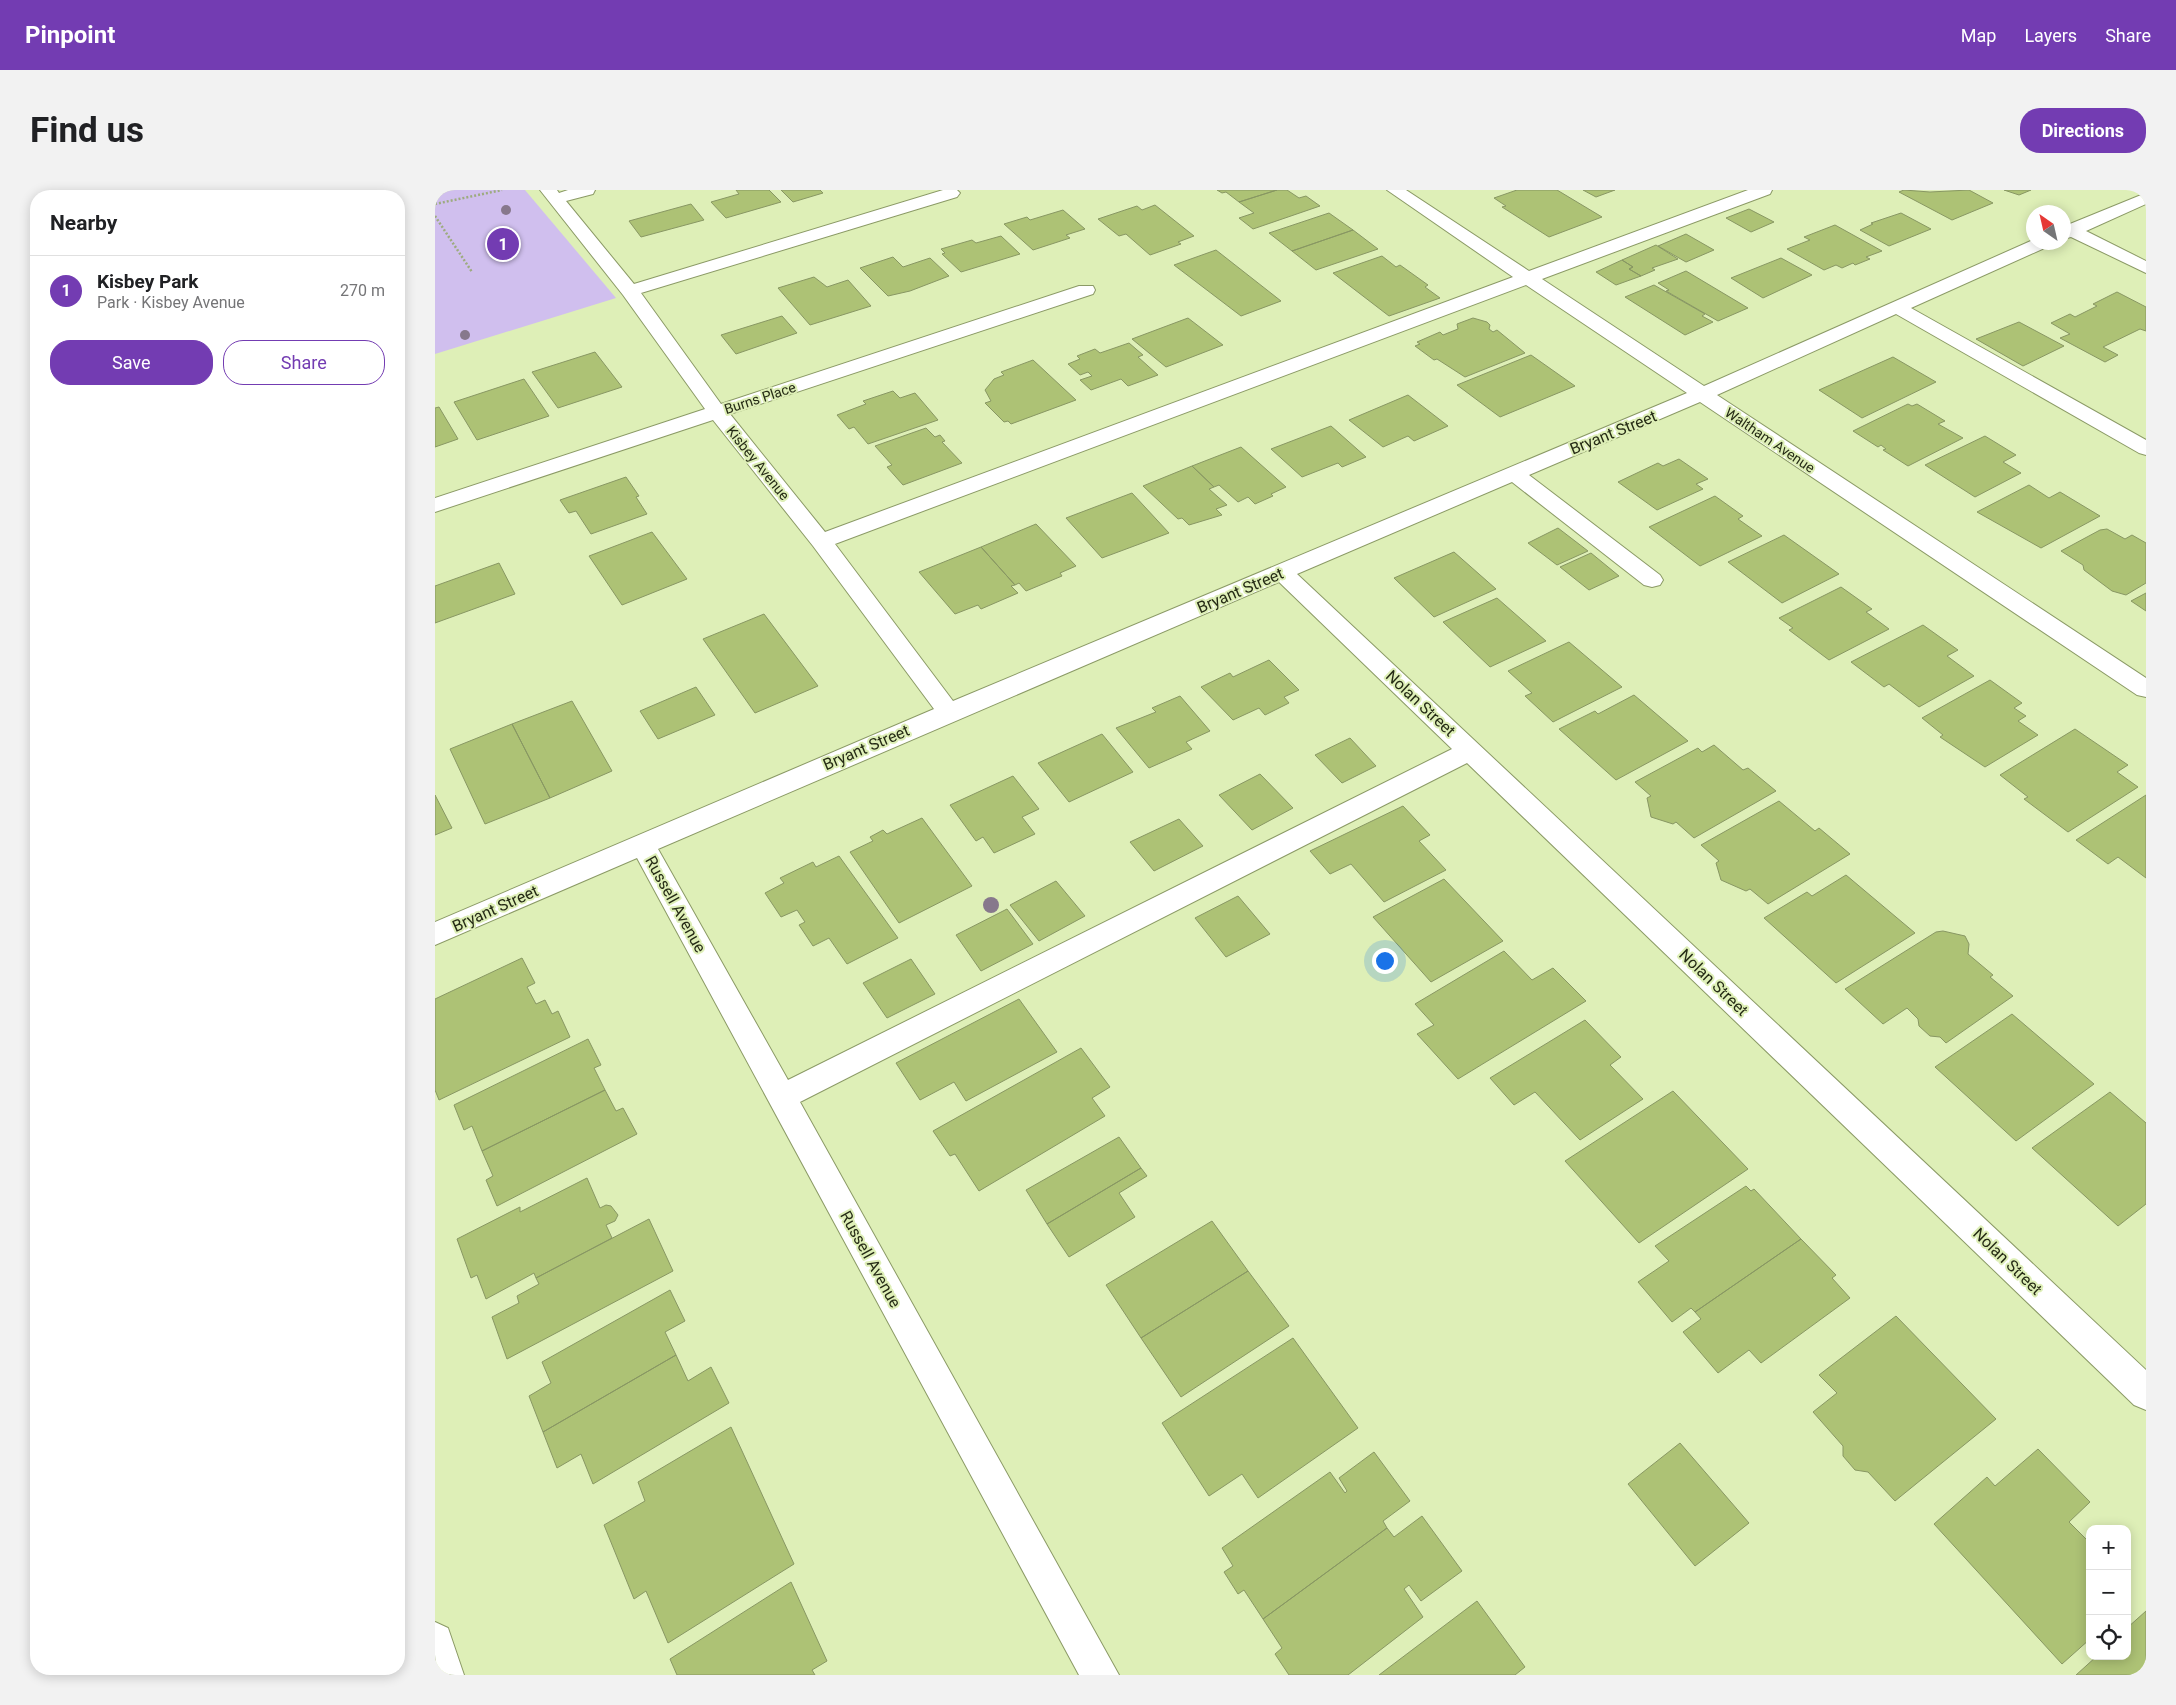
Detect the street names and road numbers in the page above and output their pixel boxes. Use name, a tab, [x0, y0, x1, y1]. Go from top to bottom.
street label: Burns Place	[722, 379, 798, 417]
street label: Waltham Avenue	[1722, 404, 1818, 476]
street label: Bryant Street	[1567, 406, 1659, 458]
street label: Kisbey Avenue	[723, 423, 793, 503]
street label: Bryant Street	[1194, 564, 1286, 617]
street label: Nolan Street	[1382, 666, 1459, 740]
street label: Bryant Street	[820, 721, 912, 774]
street label: Russell Avenue	[641, 853, 710, 956]
street label: Bryant Street	[449, 881, 541, 936]
street label: Nolan Street	[1675, 945, 1752, 1020]
street label: Russell Avenue	[836, 1208, 905, 1311]
street label: Nolan Street	[1969, 1224, 2046, 1299]

